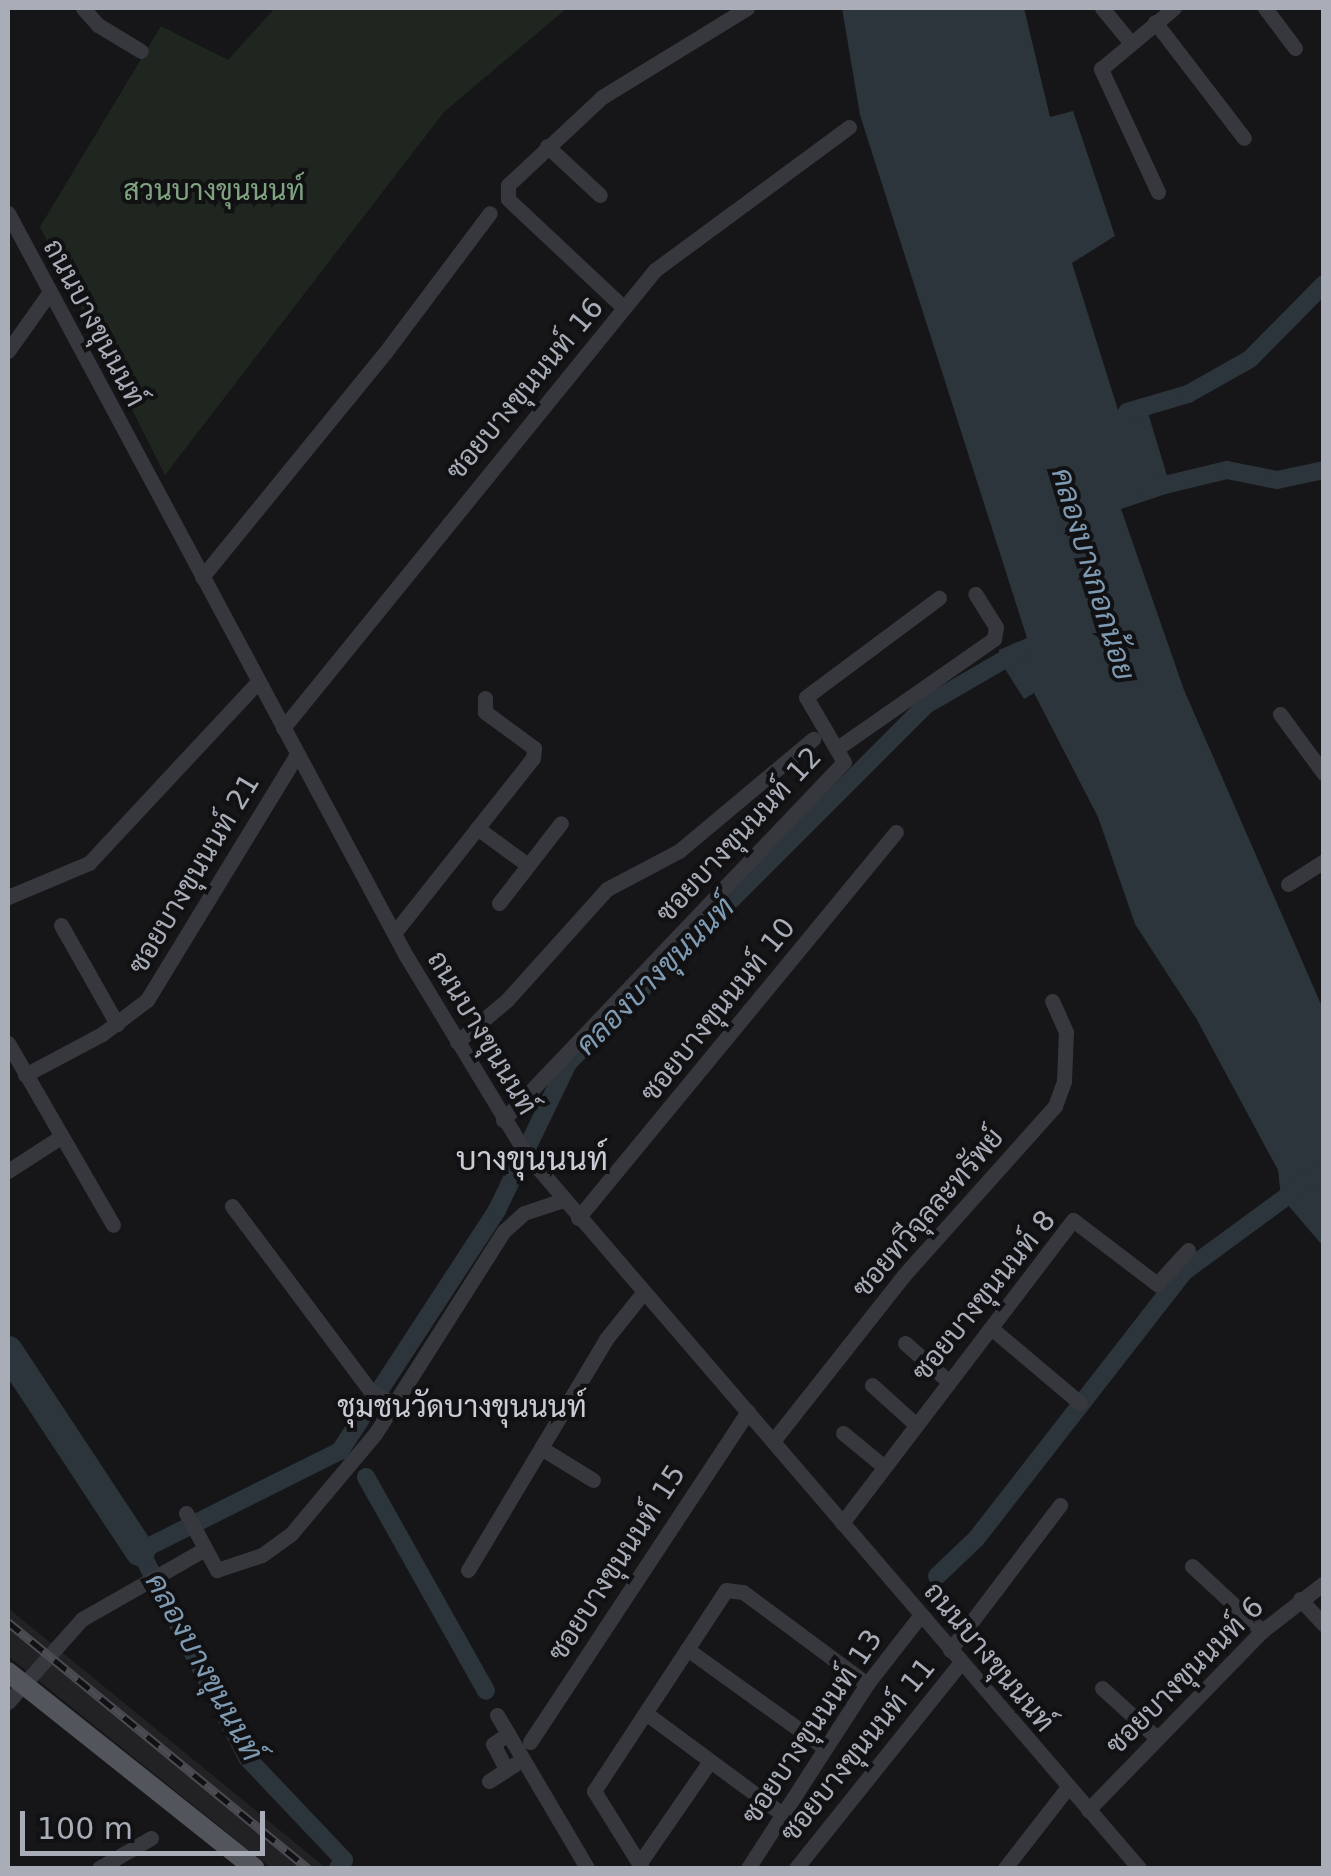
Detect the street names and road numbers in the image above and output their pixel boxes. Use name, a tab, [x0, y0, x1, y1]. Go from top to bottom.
street label: ถนนบางขุนนนท์	[36, 234, 152, 412]
street label: ซอยบางขุนนนท์ 16	[439, 291, 611, 487]
street label: ซอยบางขุนนนท์ 12	[649, 740, 829, 930]
street label: ซอยบางขุนนนท์ 21	[121, 768, 267, 980]
street label: ซอยบางขุนนนท์ 10	[633, 911, 803, 1109]
street label: ถนนบางขุนนนท์	[420, 945, 544, 1121]
street label: ซอยทวีจุลละทรัพย์	[845, 1121, 1011, 1305]
street label: ซอยบางขุนนนท์ 8	[905, 1204, 1063, 1388]
street label: ซอยบางขุนนนท์ 15	[541, 1459, 693, 1667]
street label: ถนนบางขุนนนท์	[917, 1575, 1061, 1739]
street label: ซอยบางขุนนนท์ 6	[1099, 1590, 1271, 1762]
street label: ซอยบางขุนนนท์ 13	[735, 1623, 889, 1831]
street label: ซอยบางขุนนนท์ 11	[773, 1651, 943, 1849]

